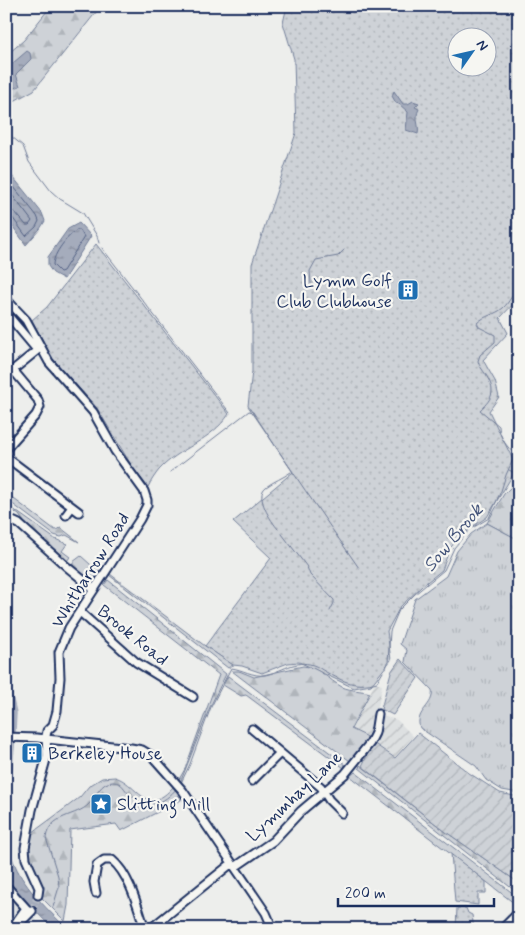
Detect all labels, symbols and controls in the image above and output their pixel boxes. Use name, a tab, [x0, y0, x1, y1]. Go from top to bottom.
north arrow	[448, 28, 498, 78]
text: N	[472, 36, 492, 54]
place label: Lymm Golf Club Clubhouse	[276, 269, 392, 314]
building icon: Lymm Golf Club Clubhouse	[396, 278, 420, 302]
water label: Sow Brook	[417, 498, 490, 577]
street label: Whitbarrow Road	[46, 508, 136, 633]
street label: Brook Road	[92, 600, 173, 672]
building icon: Berkeley House	[20, 741, 44, 765]
place label: Berkeley House	[48, 742, 162, 766]
street label: Lymmhay Lane	[241, 746, 348, 848]
place icon: Slitting Mill	[89, 792, 113, 816]
place label: Slitting Mill	[117, 793, 210, 819]
scale bar	[338, 875, 494, 907]
text: 200 m	[345, 884, 386, 904]

